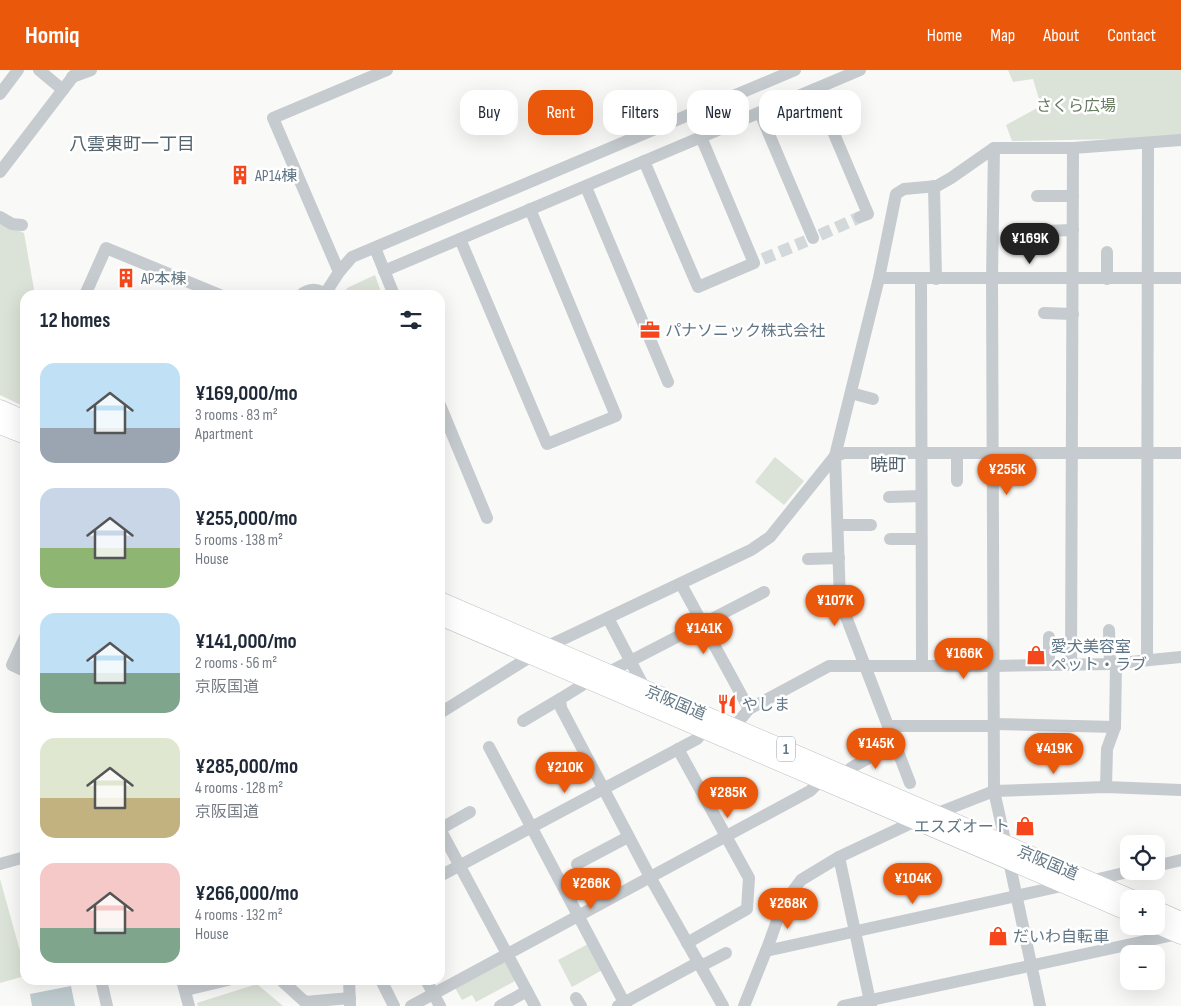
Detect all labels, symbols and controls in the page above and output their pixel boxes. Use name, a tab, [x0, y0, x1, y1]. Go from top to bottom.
text: Homiq	[25, 21, 79, 50]
text: Home	[927, 25, 962, 46]
text: Map	[990, 25, 1015, 46]
text: About	[1043, 25, 1079, 46]
text: Contact	[1107, 25, 1156, 46]
chip: Buy	[460, 90, 518, 135]
chip: Rent	[528, 90, 593, 135]
chip: Filters	[603, 90, 677, 135]
chip: New	[687, 90, 749, 135]
chip: Apartment	[759, 90, 861, 135]
park label: さくら広場	[1036, 97, 1116, 116]
district label: 八雲東町一丁目	[69, 134, 195, 155]
building icon: AP14棟	[229, 164, 251, 186]
place label: AP14棟	[254, 167, 297, 186]
pin: ¥169K	[995, 222, 1065, 265]
text: ¥169K	[1011, 229, 1049, 248]
building icon: AP本棟	[115, 267, 137, 289]
place label: AP本棟	[140, 270, 187, 289]
icon: filters	[397, 306, 425, 334]
text: 12 homes	[40, 308, 110, 333]
office icon: パナソニック株式会社	[639, 319, 661, 341]
place label: パナソニック株式会社	[665, 322, 825, 341]
text: ¥169,000/mo	[195, 381, 298, 406]
icon: home	[80, 383, 140, 443]
text: 3 rooms · 83 m²	[195, 406, 278, 425]
text: Apartment	[195, 425, 253, 444]
pin: ¥255K	[972, 454, 1042, 496]
district label: 暁町	[870, 455, 906, 476]
text: ¥255K	[988, 460, 1026, 479]
text: ¥255,000/mo	[195, 506, 297, 531]
icon: home	[80, 508, 140, 568]
text: 5 rooms · 138 m²	[195, 531, 283, 550]
text: House	[195, 550, 229, 569]
pin: ¥107K	[800, 584, 870, 627]
text: ¥107K	[816, 591, 854, 610]
pin: ¥141K	[669, 612, 739, 655]
text: ¥141K	[686, 619, 722, 638]
text: ¥141,000/mo	[195, 629, 297, 654]
icon: home	[80, 633, 140, 693]
pin: ¥166K	[929, 638, 999, 680]
place label: 愛犬美容室 ペット・ラブ	[1051, 638, 1147, 675]
text: ¥166K	[945, 644, 983, 663]
shop icon: 愛犬美容室 ペット・ラブ	[1025, 644, 1047, 666]
text: 2 rooms · 56 m²	[195, 654, 277, 673]
text: 京阪国道	[195, 678, 259, 697]
street label: 京阪国道	[642, 682, 709, 725]
restaurant icon: やしま	[716, 693, 738, 715]
place label: やしま	[742, 696, 790, 715]
pin: ¥145K	[841, 728, 911, 770]
pin: ¥419K	[1019, 732, 1089, 775]
text: ¥145K	[857, 734, 895, 753]
road number: 1	[777, 736, 795, 762]
text: ¥419K	[1035, 739, 1073, 758]
pin: ¥210K	[530, 752, 600, 794]
text: ¥285,000/mo	[195, 754, 298, 779]
icon: home	[80, 758, 140, 818]
text: ¥210K	[546, 758, 584, 777]
pin: ¥285K	[693, 776, 763, 819]
text: 4 rooms · 128 m²	[195, 779, 283, 798]
text: ¥285K	[709, 783, 747, 802]
text: 京阪国道	[195, 803, 259, 822]
shop icon: エスズオート	[1014, 815, 1036, 837]
place label: エスズオート	[914, 818, 1010, 837]
map controls	[1120, 835, 1165, 990]
button: locate	[1120, 835, 1165, 880]
street label: 京阪国道	[1014, 842, 1081, 885]
pin: ¥104K	[878, 862, 948, 905]
pin: ¥266K	[556, 868, 626, 910]
text: ¥104K	[894, 869, 932, 888]
text: ¥266K	[572, 874, 610, 893]
text: ¥266,000/mo	[195, 881, 299, 906]
icon: home	[80, 883, 140, 943]
pin: ¥268K	[753, 888, 823, 930]
button: +	[1120, 890, 1165, 935]
text: ¥268K	[769, 894, 807, 913]
text: 4 rooms · 132 m²	[195, 906, 283, 925]
text: House	[195, 925, 229, 944]
shop icon: だいわ自転車	[987, 925, 1009, 947]
place label: だいわ自転車	[1013, 928, 1109, 947]
button: −	[1120, 945, 1165, 990]

